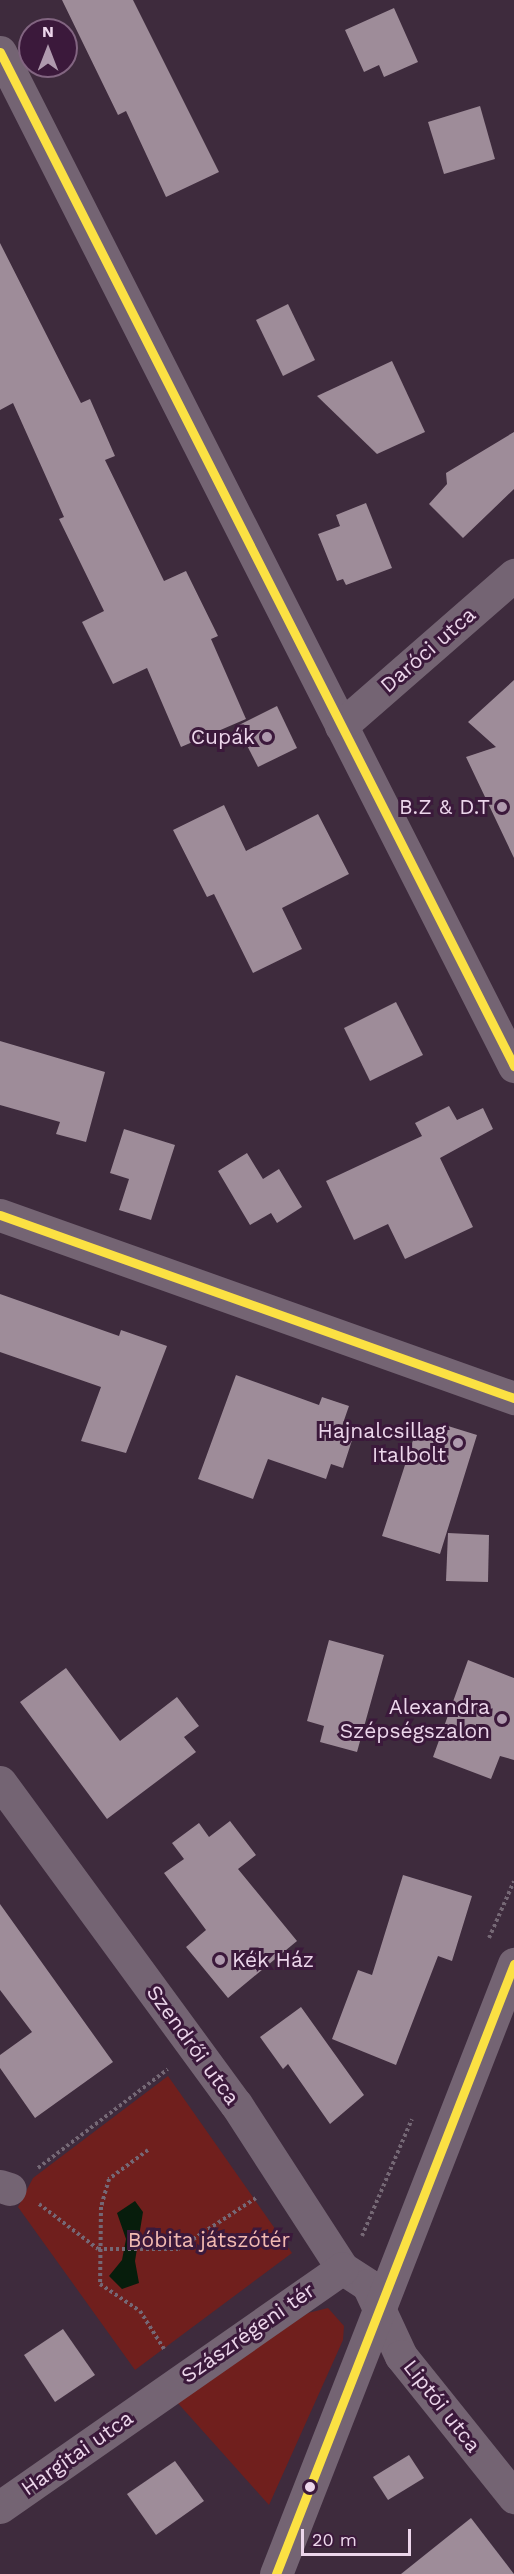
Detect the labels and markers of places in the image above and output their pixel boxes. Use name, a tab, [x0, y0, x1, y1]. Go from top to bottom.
place label: Cupák	[191, 724, 255, 750]
marker: Cupák	[260, 730, 274, 744]
place label: B.Z & D.T	[399, 794, 490, 820]
marker: B.Z & D.T	[495, 800, 509, 814]
place label: Hajnalcsillag Italbolt	[318, 1418, 446, 1468]
marker: Hajnalcsillag Italbolt	[451, 1436, 465, 1450]
place label: Alexandra Szépségszalon	[340, 1694, 490, 1744]
marker: Alexandra Szépségszalon	[495, 1712, 509, 1726]
place label: Kék Ház	[232, 1947, 314, 1973]
marker: Kék Ház	[213, 1953, 227, 1967]
unlabelled marker	[304, 2481, 316, 2493]

